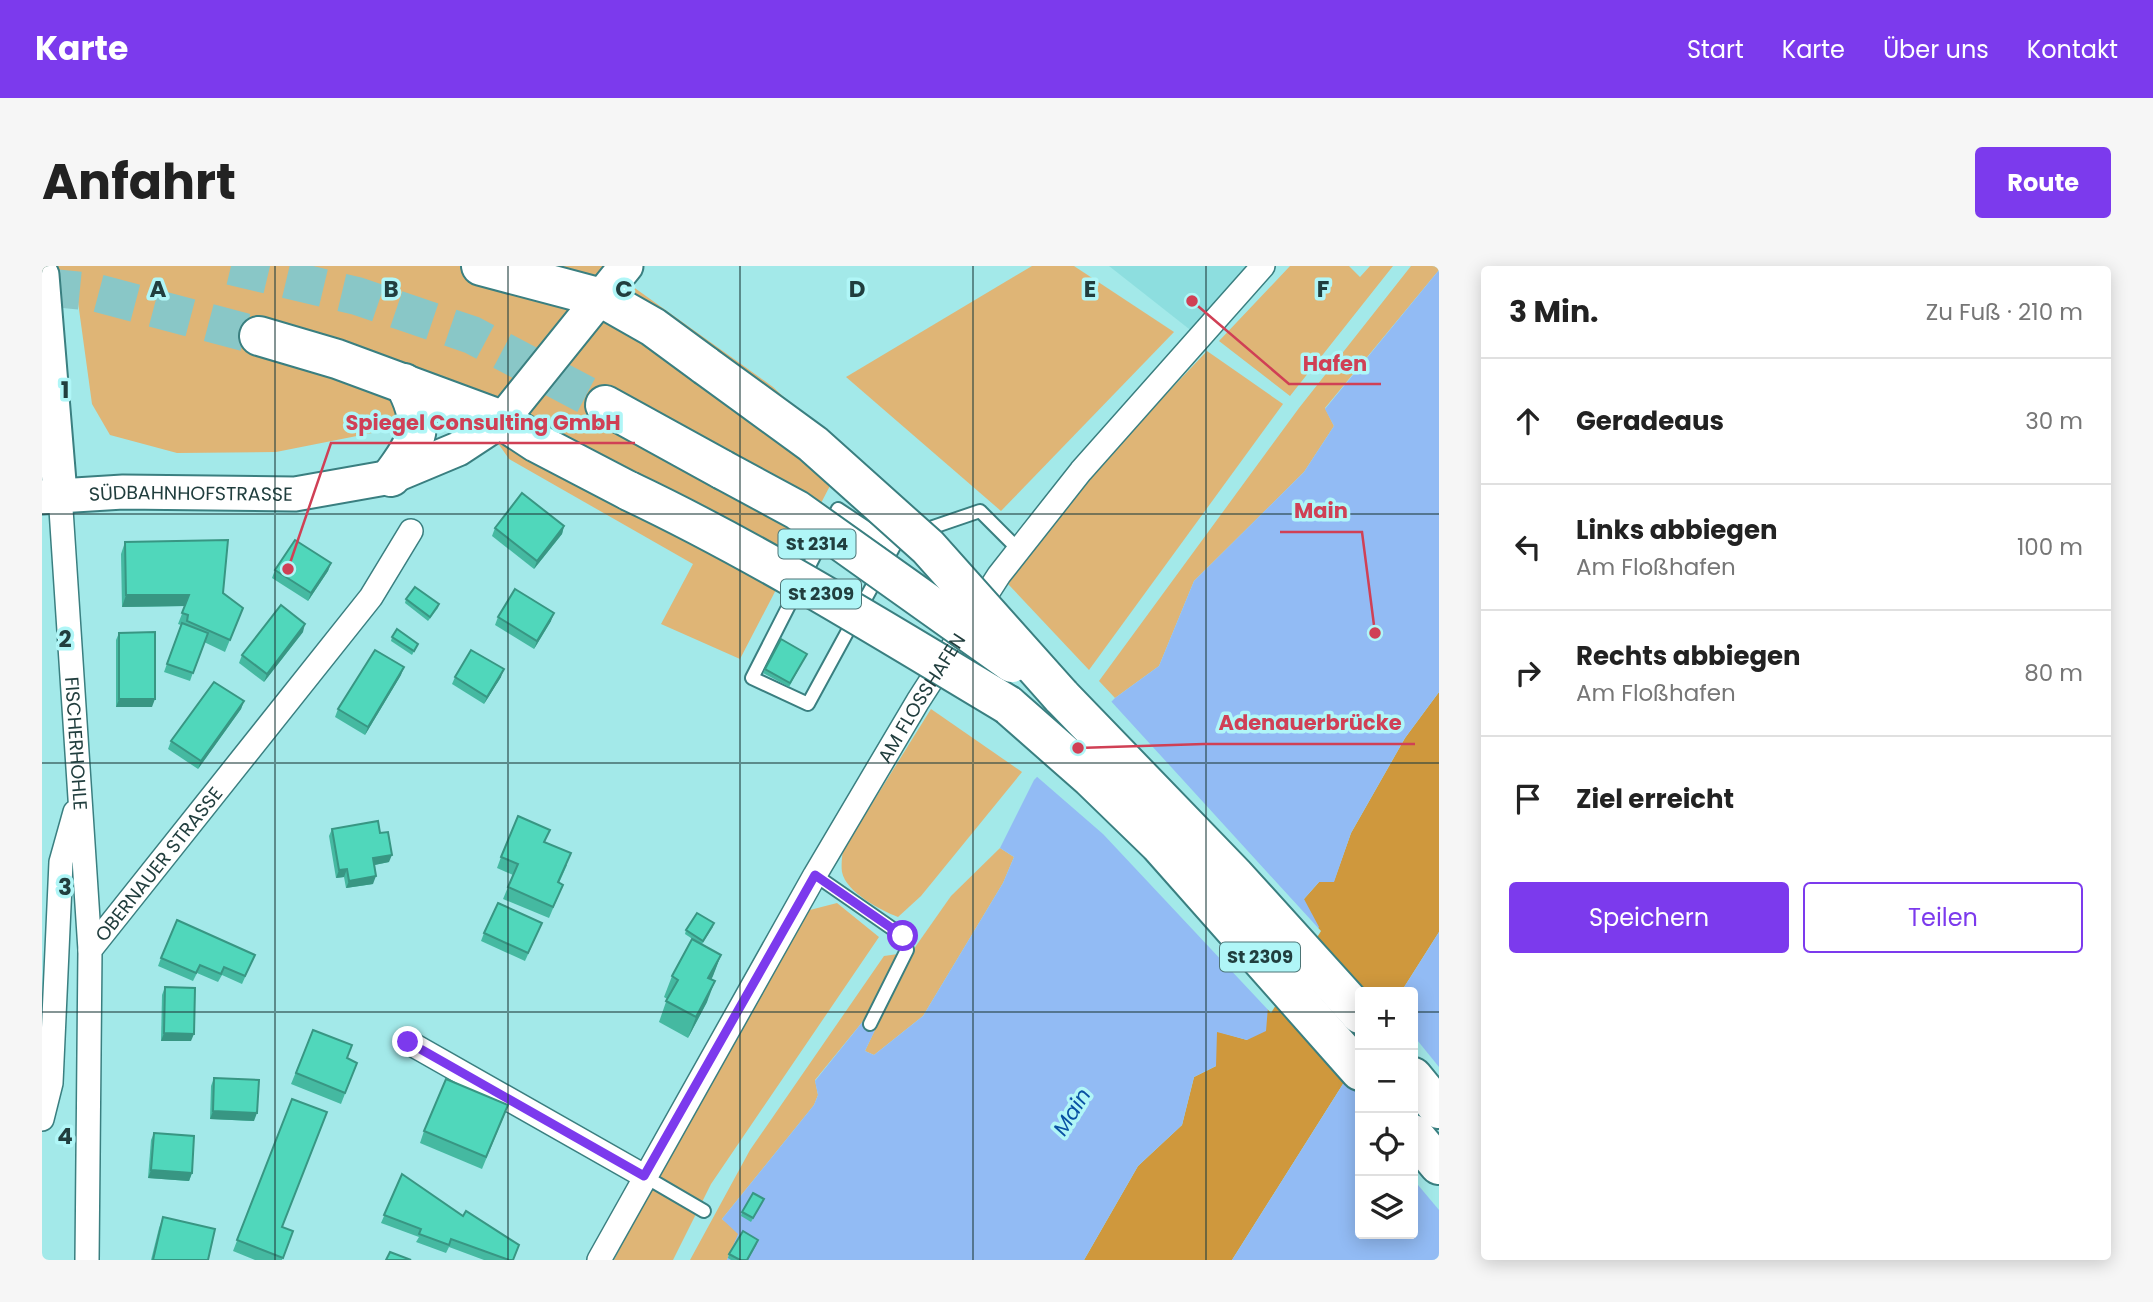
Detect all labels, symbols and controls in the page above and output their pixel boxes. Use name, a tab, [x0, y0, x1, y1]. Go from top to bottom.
text: Karte	[35, 25, 128, 72]
text: Start	[1687, 33, 1744, 66]
text: Karte	[1782, 33, 1845, 66]
text: Über uns	[1883, 33, 1989, 66]
text: Kontakt	[2027, 33, 2118, 66]
button: Route	[1975, 147, 2111, 218]
text: Anfahrt	[42, 148, 236, 216]
text: A	[150, 273, 167, 305]
text: B	[383, 273, 399, 305]
text: C	[615, 273, 633, 305]
text: D	[849, 273, 865, 305]
text: E	[1084, 273, 1096, 305]
text: F	[1317, 273, 1329, 305]
text: 3 Min.	[1509, 290, 1599, 333]
text: Zu Fuß · 210 m	[1926, 296, 2083, 328]
callout: Hafen	[1289, 342, 1381, 384]
text: Hafen	[1303, 349, 1367, 378]
text: 1	[61, 374, 69, 406]
callout: Spiegel Consulting GmbH	[331, 401, 635, 443]
icon: ahead	[1509, 402, 1547, 440]
text: Geradeaus	[1576, 403, 1724, 439]
text: 30 m	[2025, 405, 2083, 437]
text: Spiegel Consulting GmbH	[345, 408, 621, 437]
street label: SÜDBAHNHOFSTRASSE	[88, 479, 293, 508]
callout: Main	[1280, 490, 1362, 532]
text: Main	[1294, 496, 1348, 525]
text: Links abbiegen	[1576, 512, 1778, 548]
icon: left	[1509, 528, 1547, 566]
road number: St 2314	[778, 530, 856, 558]
text: 100 m	[2017, 531, 2083, 563]
text: Am Floßhafen	[1576, 551, 1736, 583]
road number: St 2309	[781, 580, 861, 608]
text: 2	[58, 623, 72, 655]
street label: AM FLOSSHAFEN	[871, 628, 972, 768]
text: Rechts abbiegen	[1576, 638, 1801, 674]
icon: right	[1509, 654, 1547, 692]
text: 80 m	[2024, 657, 2083, 689]
street label: FISCHERHOHLE	[58, 676, 94, 811]
text: Am Floßhafen	[1576, 677, 1736, 709]
callout: Adenauerbrücke	[1204, 702, 1415, 744]
text: Adenauerbrücke	[1218, 708, 1402, 737]
icon: arrive	[1509, 780, 1547, 818]
street label: OBERNAUER STRASSE	[89, 781, 229, 947]
text: Ziel erreicht	[1576, 781, 1734, 817]
text: 3	[58, 871, 72, 903]
button: Speichern	[1509, 882, 1789, 953]
button: Teilen	[1803, 882, 2083, 953]
route start	[887, 920, 918, 951]
road number: St 2309	[1220, 942, 1300, 972]
map controls	[1355, 987, 1418, 1239]
button: +	[1355, 987, 1418, 1050]
route end	[392, 1026, 423, 1057]
button: −	[1355, 1050, 1418, 1113]
water label: Main	[1046, 1082, 1097, 1141]
button: locate	[1355, 1113, 1418, 1176]
text: 4	[57, 1120, 73, 1152]
button: layers	[1355, 1176, 1418, 1239]

